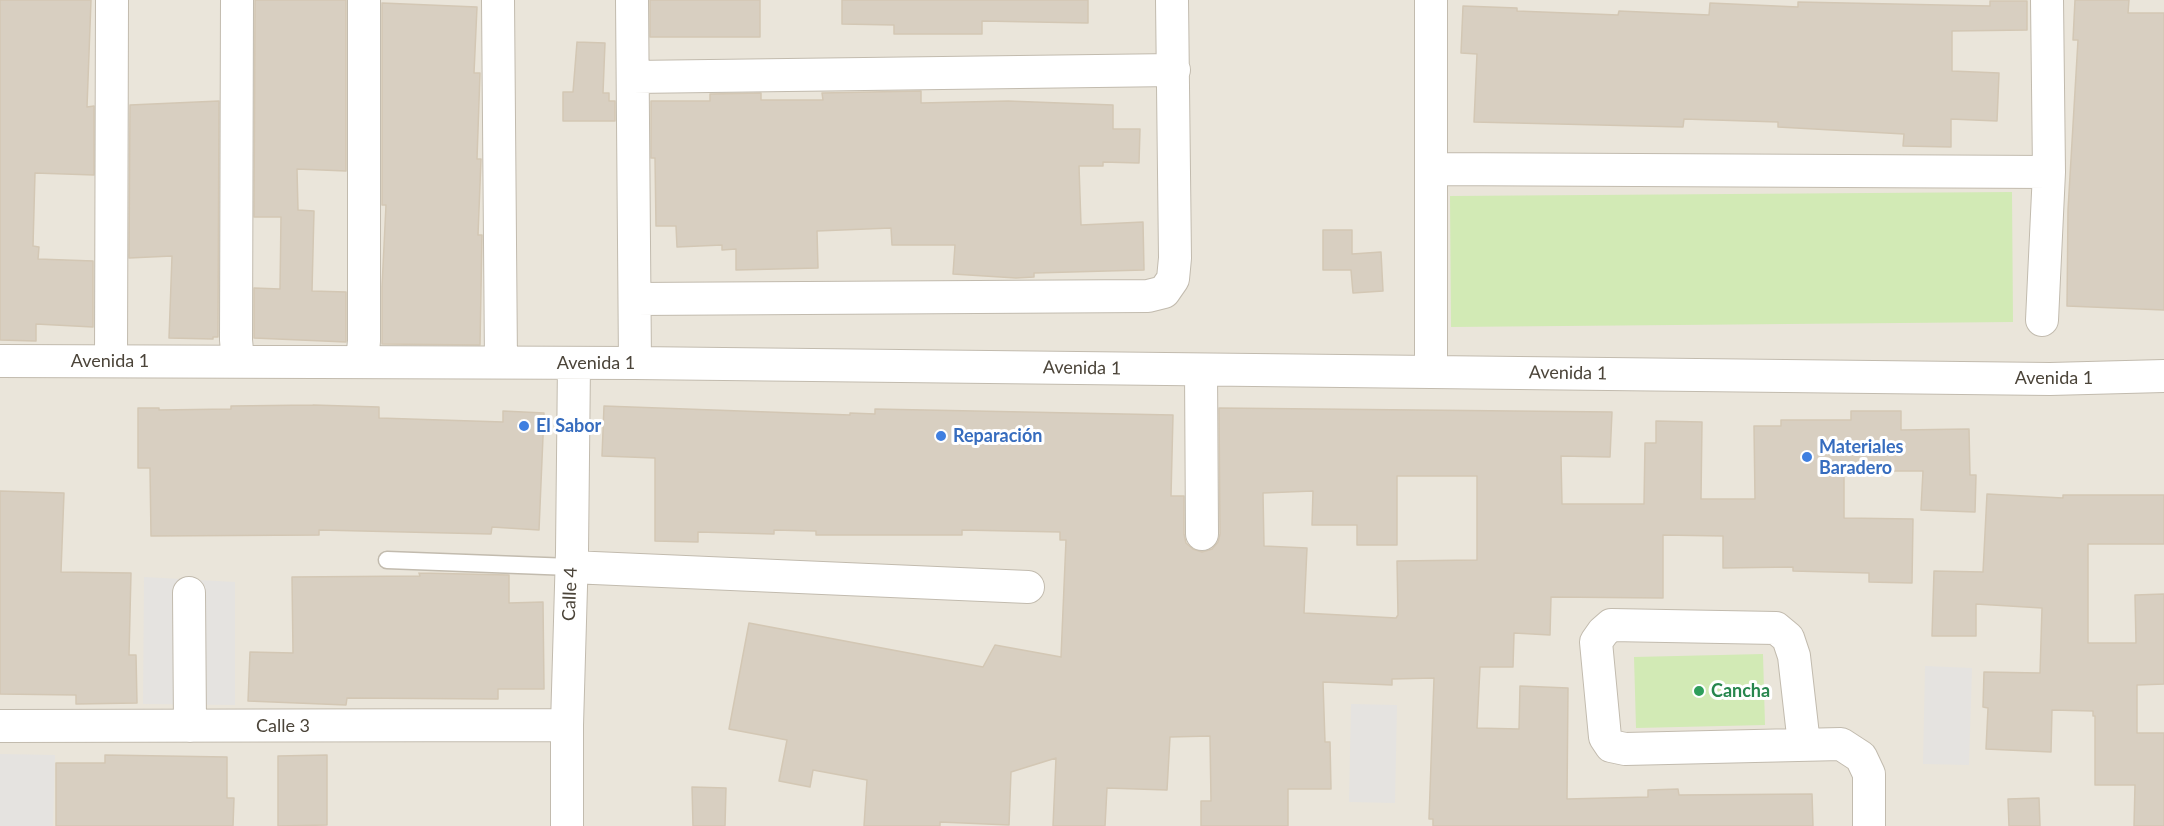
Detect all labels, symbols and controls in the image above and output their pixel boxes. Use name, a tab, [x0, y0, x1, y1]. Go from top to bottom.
street label: Avenida 1	[71, 350, 149, 372]
street label: Avenida 1	[557, 352, 635, 374]
street label: Avenida 1	[1043, 357, 1121, 379]
street label: Avenida 1	[1529, 362, 1607, 384]
street label: Avenida 1	[2015, 367, 2093, 389]
place label: El Sabor	[536, 415, 601, 437]
marker: El Sabor	[517, 419, 531, 433]
place label: Reparación	[953, 425, 1042, 447]
marker: Reparación	[934, 429, 948, 443]
place label: Materiales Baradero	[1819, 436, 1903, 478]
marker: Materiales Baradero	[1800, 450, 1814, 464]
street label: Calle 4	[558, 567, 582, 621]
place label: Cancha	[1711, 680, 1770, 702]
marker: Cancha	[1692, 684, 1706, 698]
street label: Calle 3	[256, 715, 310, 737]

